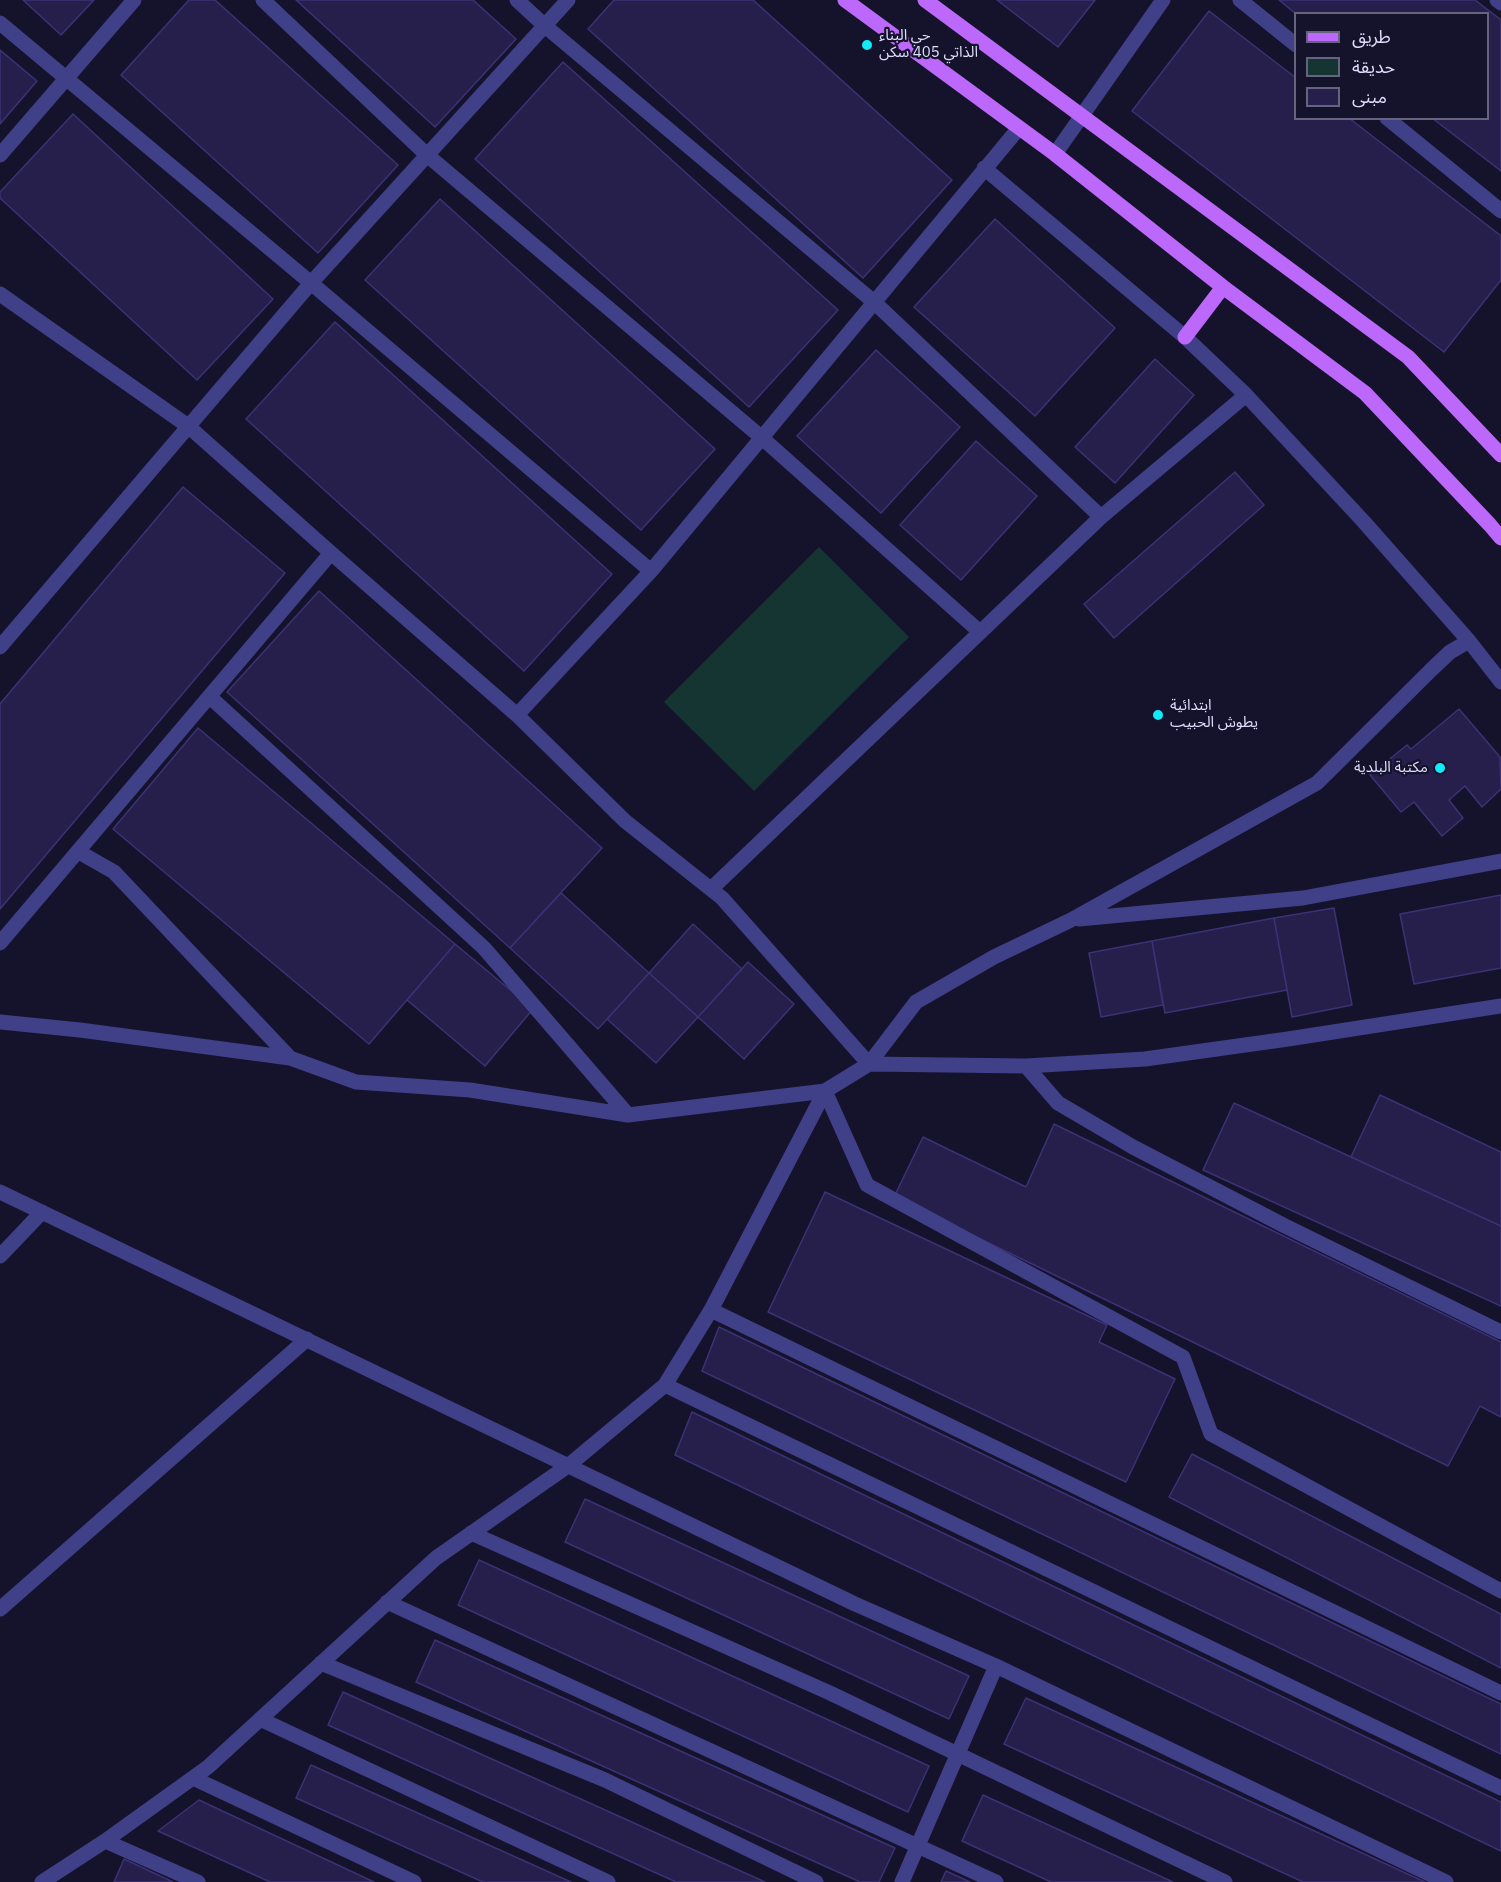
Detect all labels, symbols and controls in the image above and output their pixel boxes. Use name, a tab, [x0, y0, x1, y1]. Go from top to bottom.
legend	[1294, 12, 1489, 120]
text: طريق	[1352, 25, 1391, 48]
place label: حي البناء الذاتي 405 سكن	[879, 27, 978, 62]
marker: حي البناء الذاتي 405 سكن	[860, 38, 874, 52]
text: حديقة	[1352, 55, 1395, 78]
text: مبنى	[1352, 85, 1387, 108]
place label: ابتدائية يطوش الحبيب	[1170, 697, 1258, 732]
marker: ابتدائية يطوش الحبيب	[1151, 708, 1165, 722]
place label: مكتبة البلدية	[1354, 759, 1428, 777]
marker: مكتبة البلدية	[1433, 761, 1447, 775]

